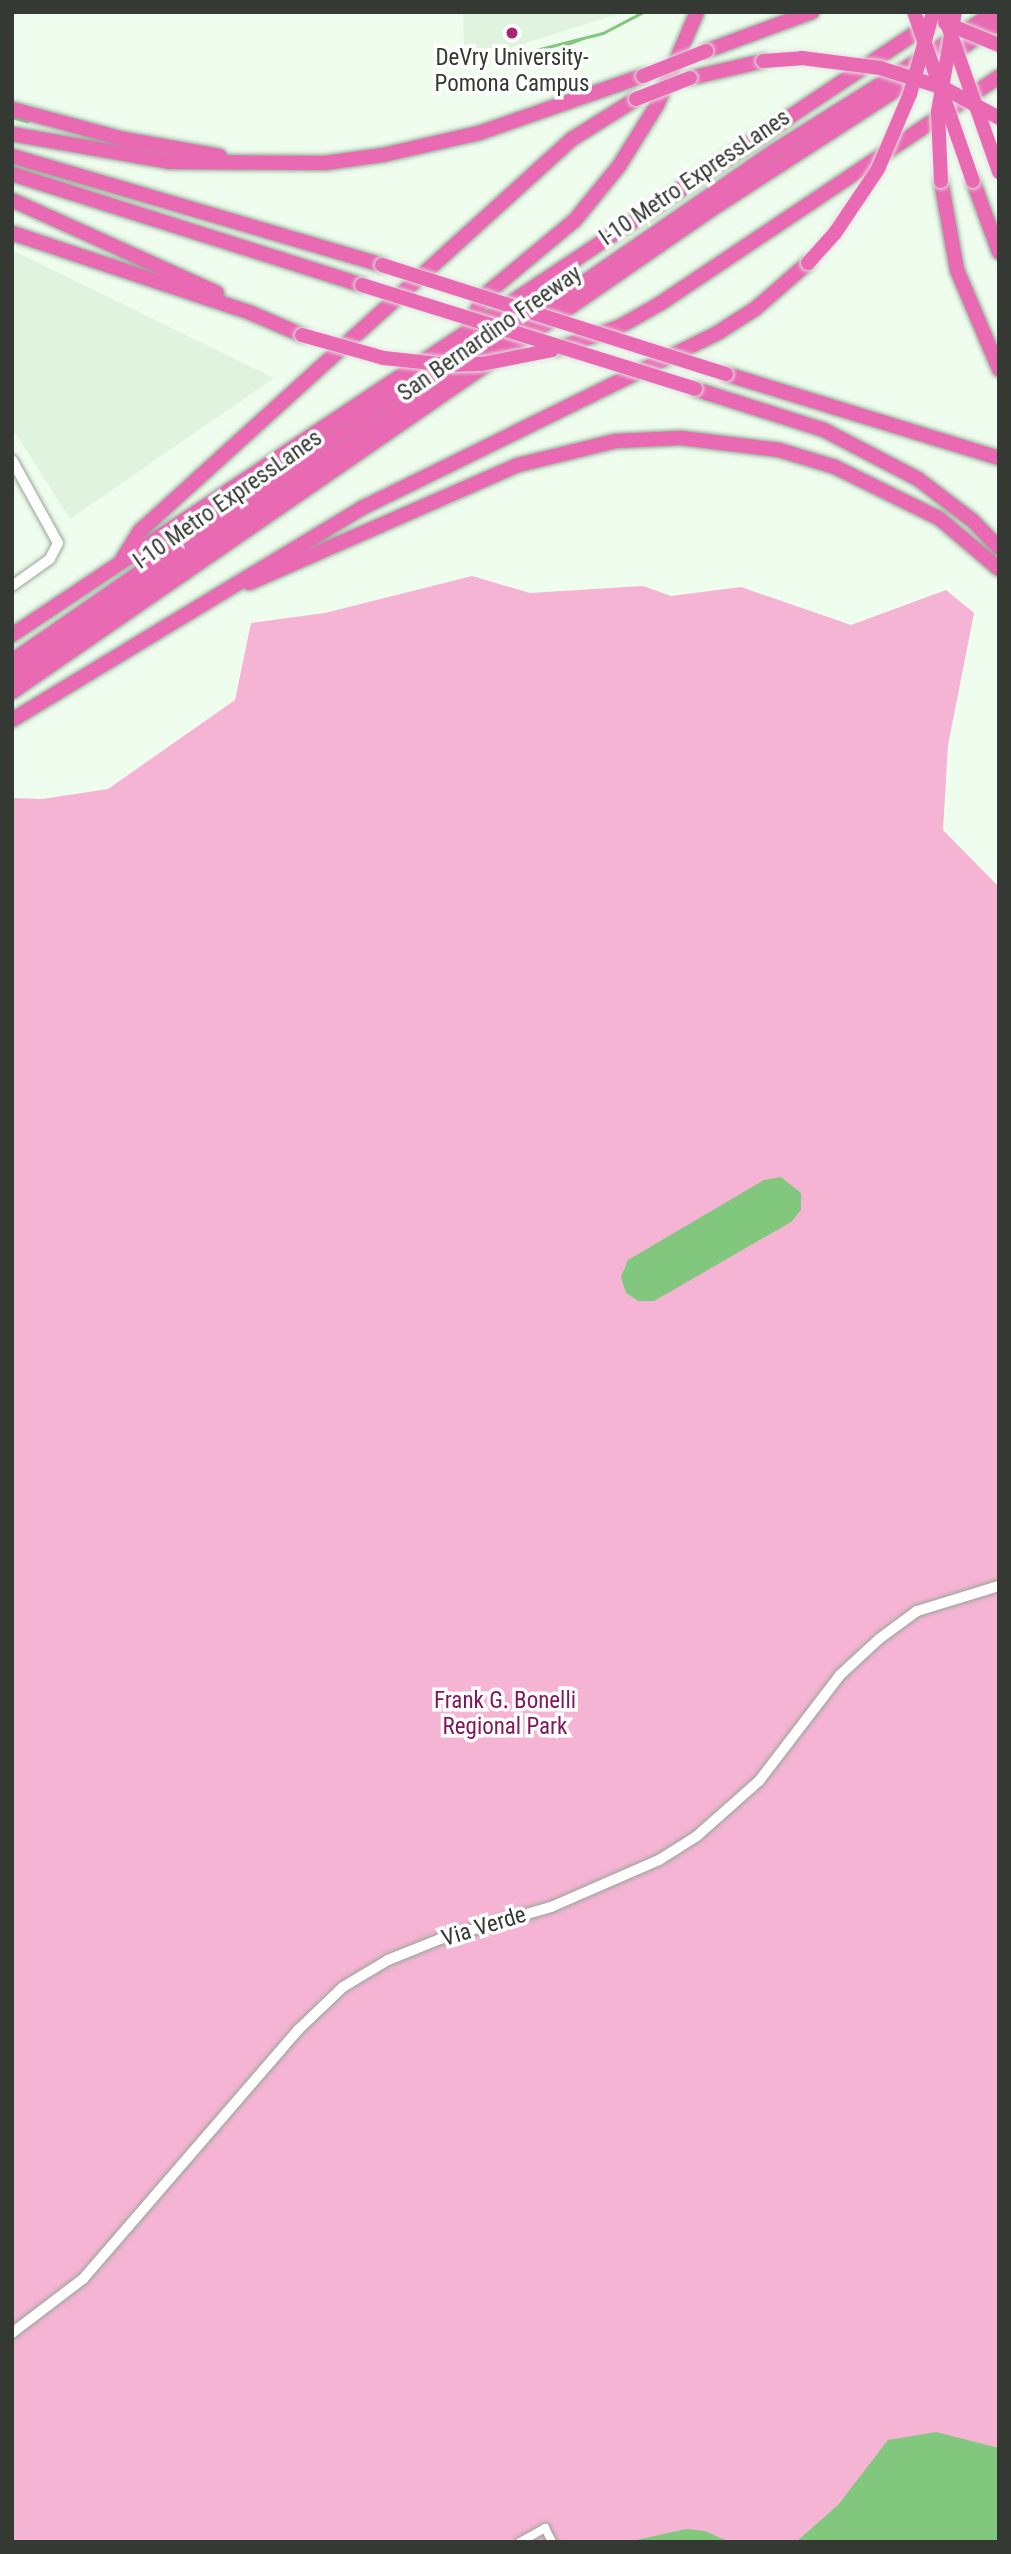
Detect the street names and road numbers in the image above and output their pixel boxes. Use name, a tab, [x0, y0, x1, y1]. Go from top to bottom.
street label: I-10 Metro ExpressLanes	[595, 104, 795, 252]
street label: San Bernardino Freeway	[393, 260, 587, 408]
street label: I-10 Metro ExpressLanes	[128, 425, 328, 575]
street label: Via Verde	[439, 1901, 529, 1953]

